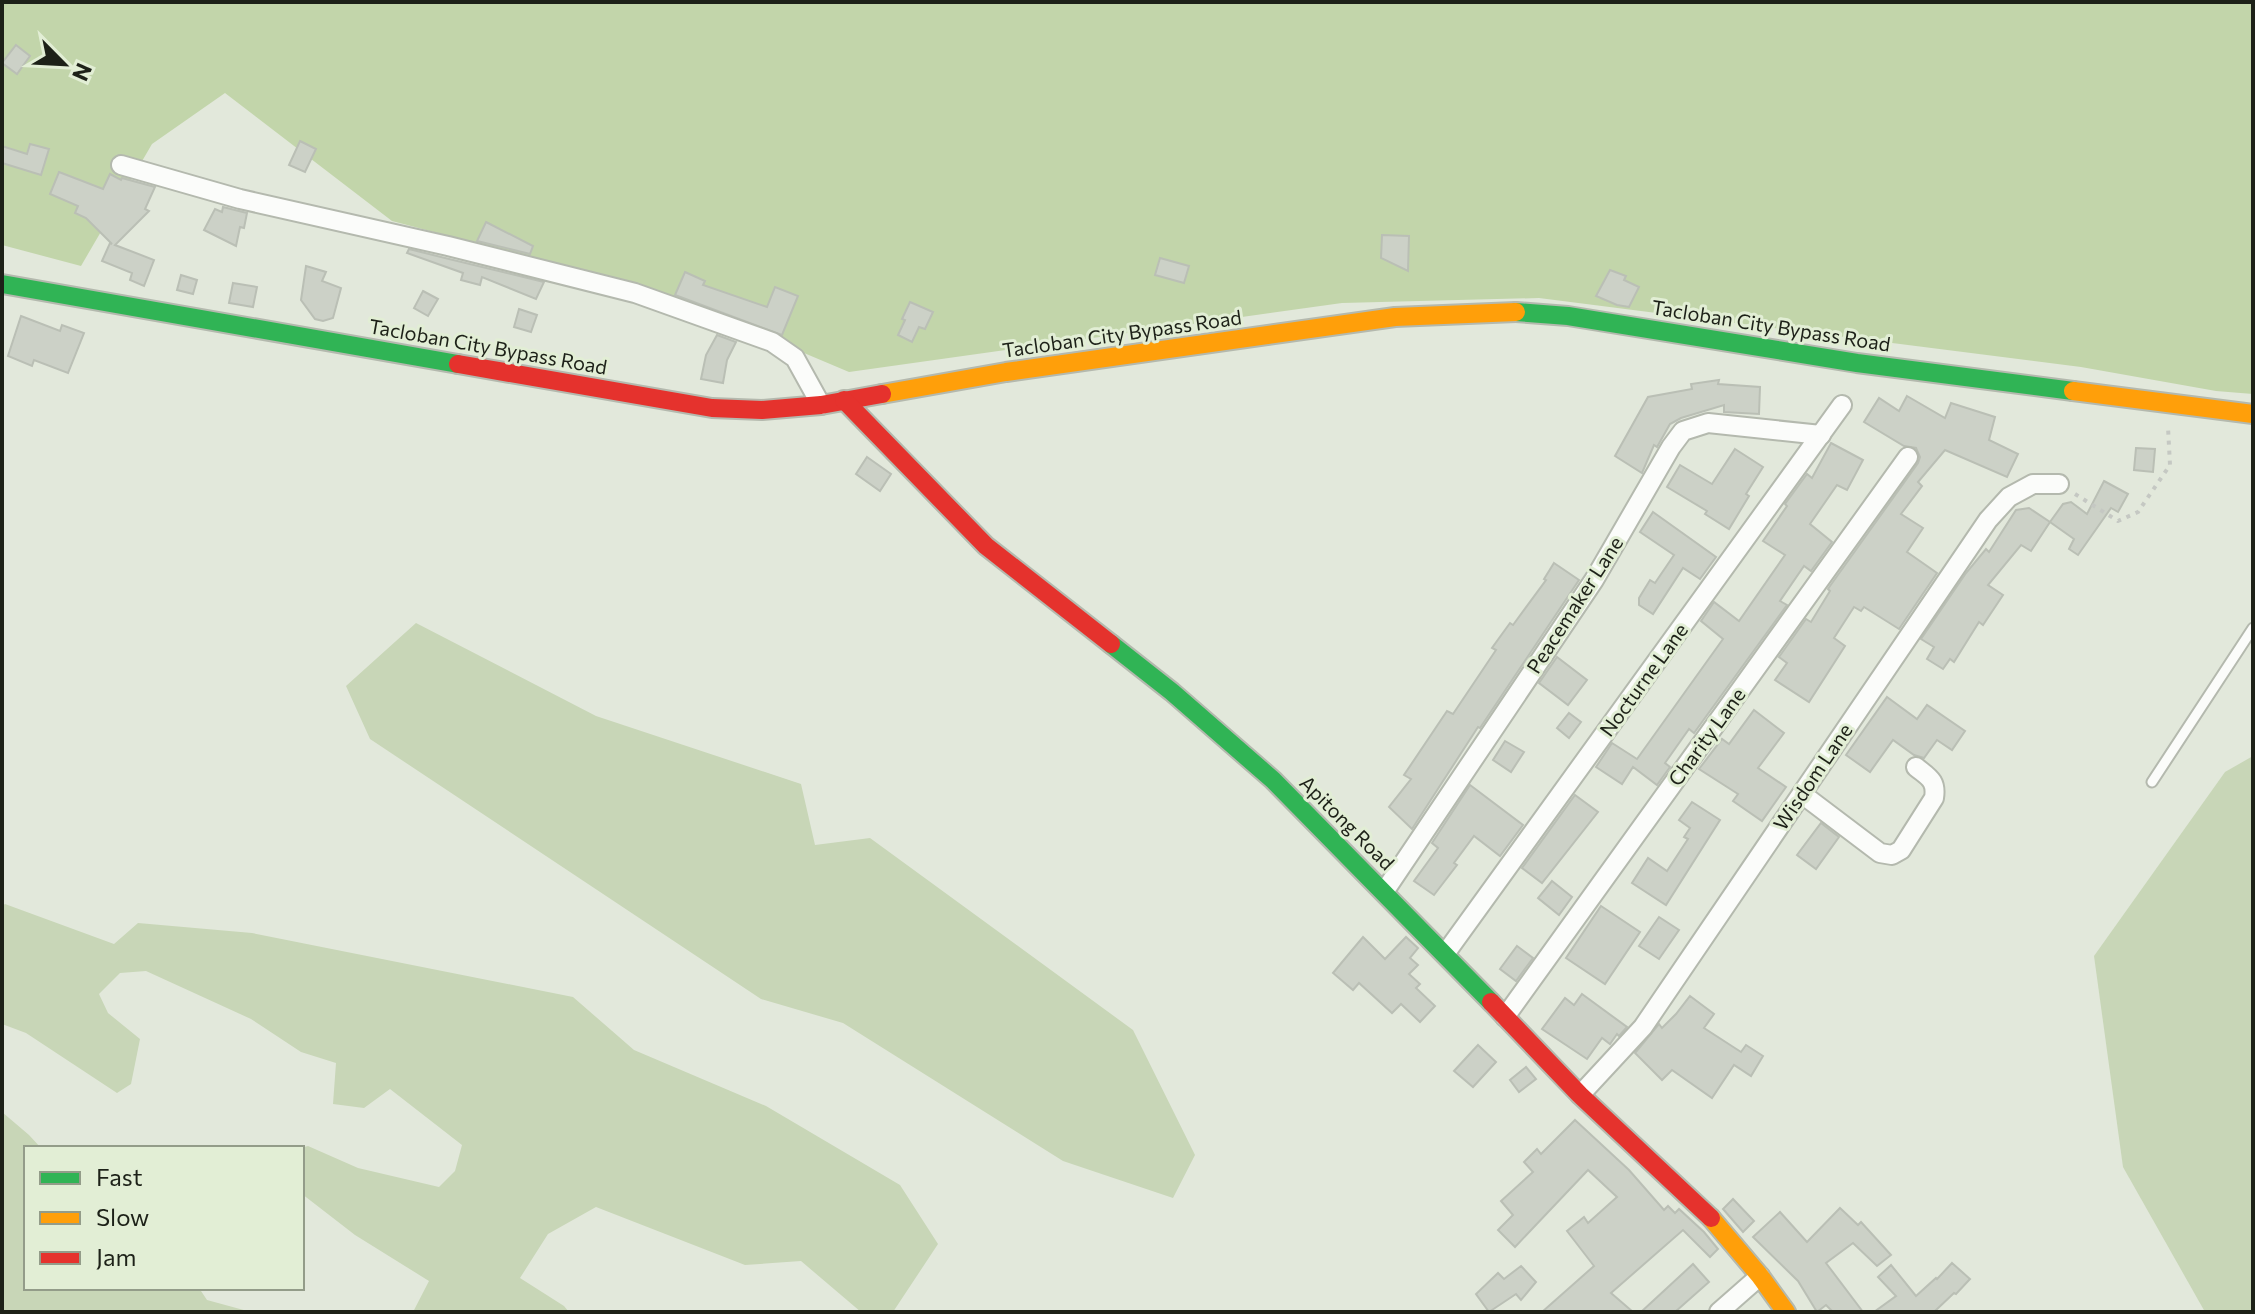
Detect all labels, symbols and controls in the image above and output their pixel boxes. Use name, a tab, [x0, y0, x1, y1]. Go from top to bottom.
north arrow	[24, 24, 104, 104]
text: N	[67, 59, 98, 85]
street label: Tacloban City Bypass Road	[1650, 294, 1892, 356]
street label: Tacloban City Bypass Road	[1001, 304, 1243, 362]
street label: Tacloban City Bypass Road	[367, 313, 609, 379]
street label: Peacemaker Lane	[1521, 532, 1627, 677]
street label: Nocturne Lane	[1594, 618, 1692, 741]
street label: Charity Lane	[1663, 683, 1750, 790]
street label: Wisdom Lane	[1768, 719, 1857, 834]
street label: Apitong Road	[1296, 770, 1400, 874]
legend	[24, 1146, 304, 1290]
text: Fast	[96, 1162, 143, 1191]
text: Slow	[96, 1202, 149, 1231]
text: Jam	[96, 1242, 136, 1271]

